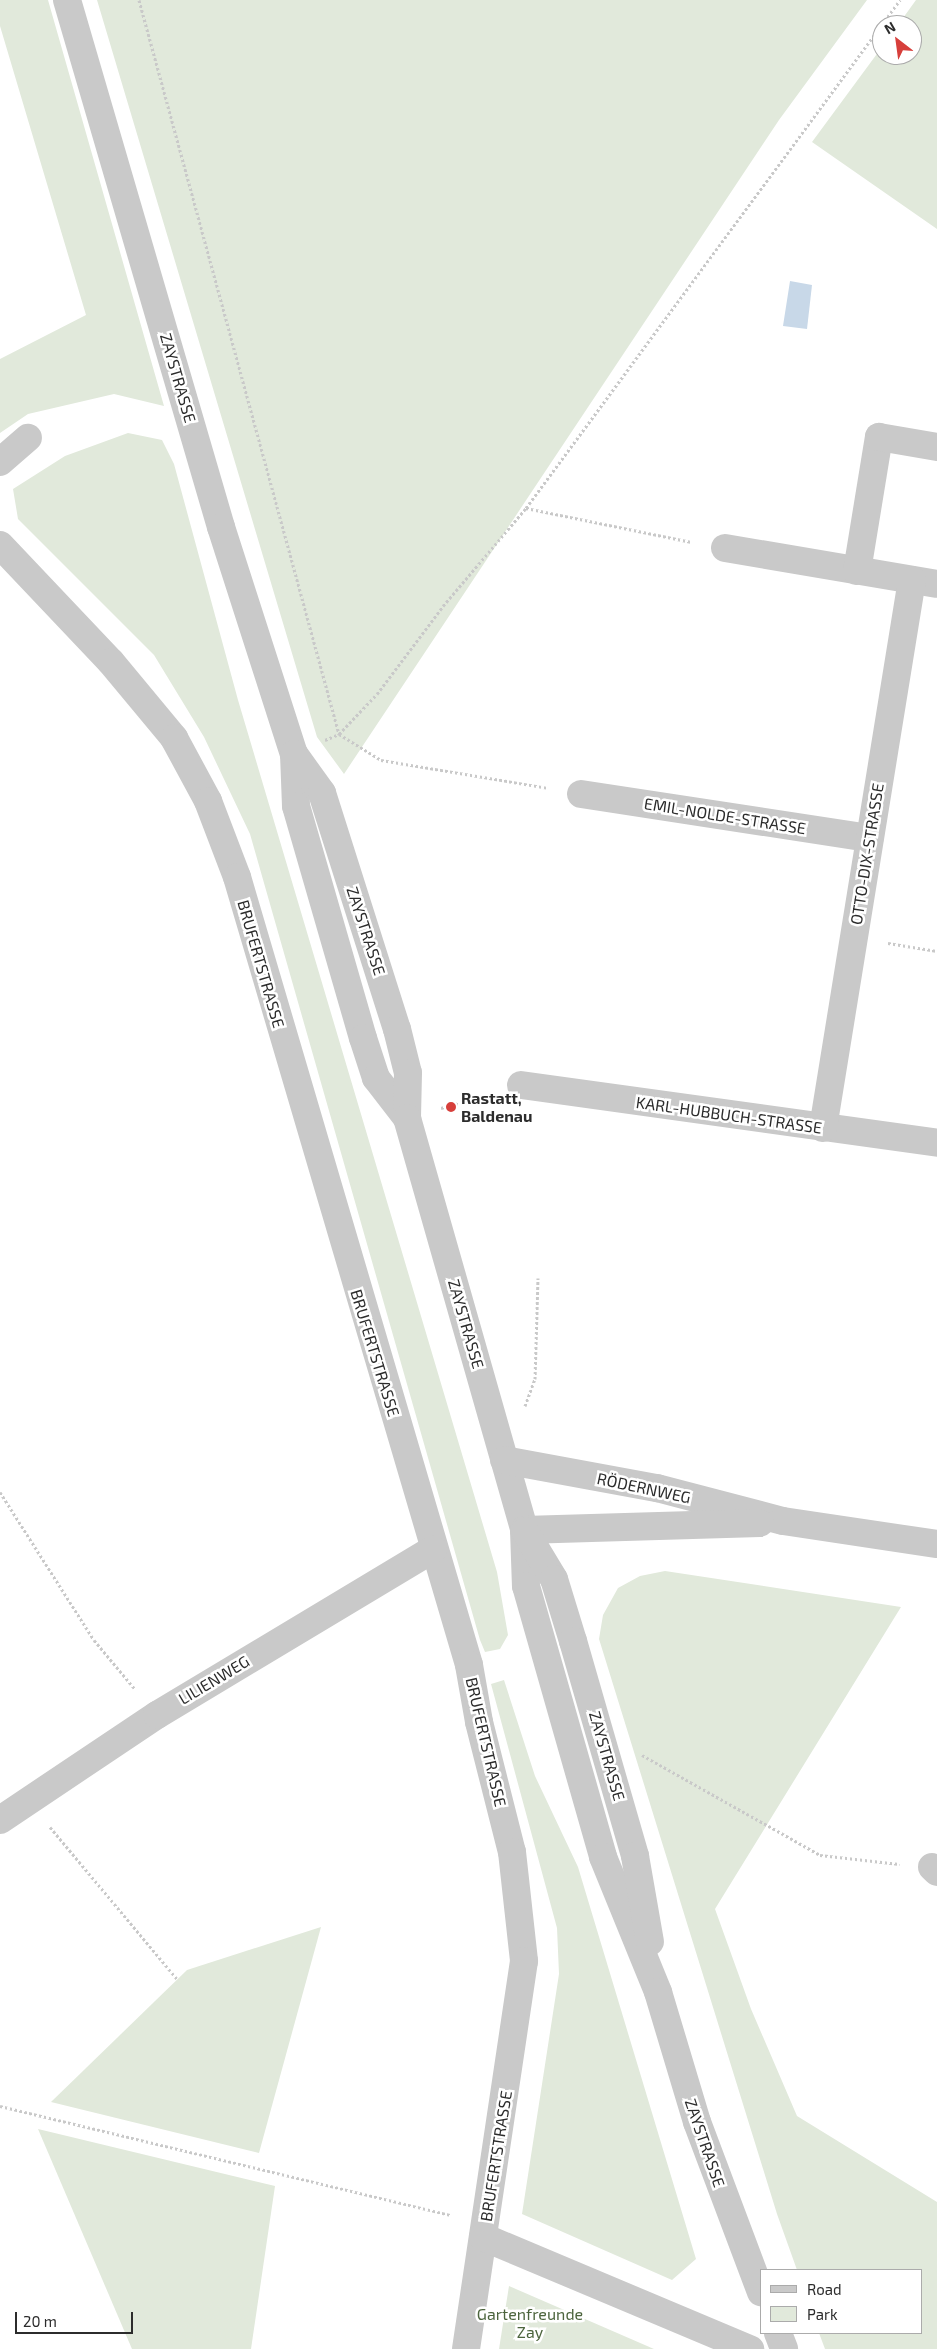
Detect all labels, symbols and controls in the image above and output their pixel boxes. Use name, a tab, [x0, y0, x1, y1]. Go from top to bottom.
north arrow	[872, 15, 922, 65]
text: N	[881, 18, 898, 37]
street label: ZAYSTRASSE	[156, 331, 200, 425]
street label: OTTO-DIX-STRASSE	[846, 782, 888, 926]
street label: EMIL-NOLDE-STRASSE	[643, 794, 807, 838]
street label: ZAYSTRASSE	[343, 884, 389, 978]
street label: BRUFERTSTRASSE	[234, 898, 288, 1030]
place label: Rastatt, Baldenau	[461, 1088, 532, 1126]
street label: KARL-HUBBUCH-STRASSE	[635, 1092, 823, 1138]
marker: Rastatt, Baldenau	[445, 1101, 457, 1113]
street label: ZAYSTRASSE	[444, 1277, 488, 1371]
street label: BRUFERTSTRASSE	[347, 1287, 403, 1419]
street label: RÖDERNWEG	[595, 1469, 693, 1507]
street label: LILIENWEG	[175, 1651, 253, 1709]
street label: BRUFERTSTRASSE	[462, 1675, 510, 1809]
street label: ZAYSTRASSE	[585, 1709, 629, 1803]
street label: BRUFERTSTRASSE	[476, 2089, 516, 2223]
street label: ZAYSTRASSE	[681, 2096, 729, 2190]
legend	[760, 2269, 922, 2334]
text: Road	[807, 2280, 842, 2298]
scale bar	[18, 2302, 135, 2334]
park label: Gartenfreunde Zay	[477, 2304, 583, 2342]
text: Park	[807, 2305, 838, 2323]
text: 20 m	[23, 2312, 57, 2330]

